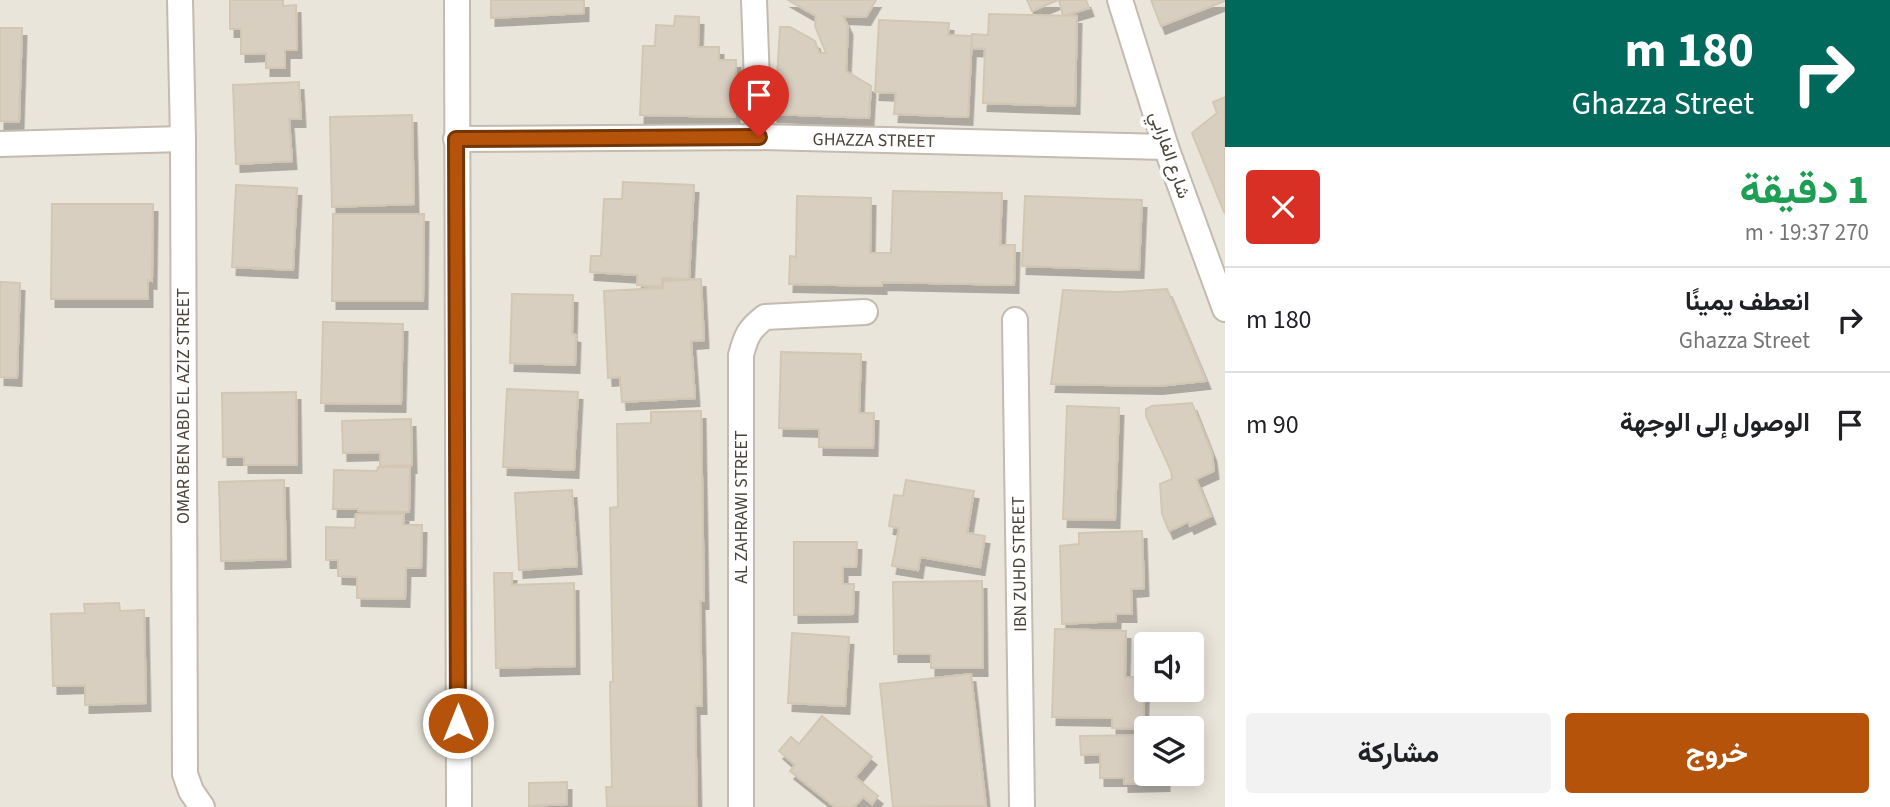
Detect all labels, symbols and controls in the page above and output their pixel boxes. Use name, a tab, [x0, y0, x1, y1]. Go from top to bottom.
text: 180 m	[1625, 16, 1754, 86]
icon: right	[1778, 28, 1869, 119]
pin	[729, 65, 789, 137]
icon: arrive	[740, 76, 778, 114]
text: Ghazza Street	[1572, 81, 1754, 127]
street label: شارع الفارابي	[1141, 108, 1196, 203]
street label: GHAZZA STREET	[812, 127, 936, 154]
text: 1 دقيقة	[1739, 160, 1869, 220]
button: close	[1246, 170, 1320, 244]
text: 270 m · 19:37	[1745, 216, 1869, 249]
text: انعطف يمينًا	[1685, 283, 1810, 320]
street label: OMAR BEN ABD EL AZIZ STREET	[171, 288, 196, 524]
text: 180 m	[1246, 301, 1312, 338]
icon: right	[1831, 301, 1869, 339]
text: Ghazza Street	[1679, 324, 1810, 357]
text: الوصول إلى الوجهة	[1620, 404, 1810, 441]
text: 90 m	[1246, 406, 1299, 443]
icon: arrive	[1831, 406, 1869, 444]
street label: AL ZAHRAWI STREET	[729, 430, 754, 584]
street label: IBN ZUHD STREET	[1006, 496, 1033, 632]
map controls	[1134, 632, 1204, 786]
button: sound	[1134, 632, 1204, 702]
position arrow	[421, 686, 495, 760]
button: مشاركة	[1246, 713, 1551, 793]
button: خروج	[1565, 713, 1869, 793]
button: layers	[1134, 716, 1204, 786]

